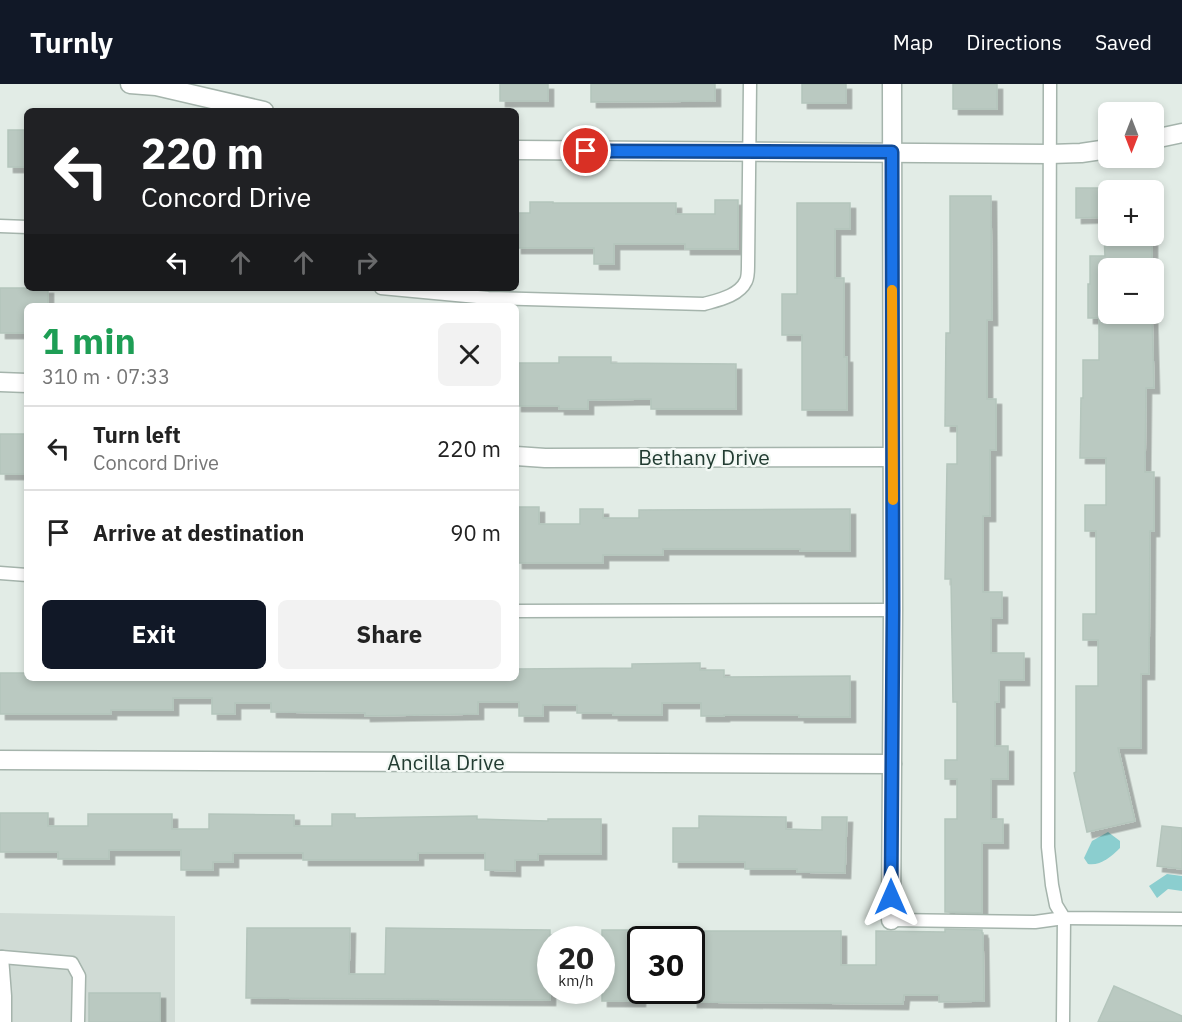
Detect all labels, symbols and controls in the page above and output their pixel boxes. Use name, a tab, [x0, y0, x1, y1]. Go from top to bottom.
text: Turnly	[30, 24, 113, 61]
text: Map	[893, 28, 933, 56]
text: Directions	[966, 28, 1062, 56]
text: Saved	[1095, 28, 1152, 56]
north arrow	[1098, 102, 1164, 168]
map controls	[1098, 102, 1164, 324]
pin	[560, 125, 611, 176]
text: 220 m	[141, 126, 264, 181]
icon: left	[42, 132, 120, 210]
icon: arrive	[569, 134, 602, 167]
text: Concord Drive	[141, 179, 311, 214]
button: +	[1098, 180, 1164, 246]
icon: left	[161, 246, 194, 279]
icon: ahead	[224, 246, 257, 279]
icon: ahead	[287, 246, 320, 279]
icon: right	[350, 246, 383, 279]
button: −	[1098, 258, 1164, 324]
text: 1 min	[42, 317, 136, 364]
button: close	[438, 323, 501, 386]
text: 310 m · 07:33	[42, 363, 170, 390]
text: Turn left	[93, 420, 181, 449]
icon: left	[42, 432, 75, 465]
text: 220 m	[437, 434, 501, 463]
street label: Bethany Drive	[638, 443, 770, 471]
text: Concord Drive	[93, 449, 219, 476]
icon: arrive	[42, 516, 75, 549]
text: Arrive at destination	[93, 518, 304, 547]
text: 90 m	[450, 518, 501, 547]
button: Exit	[42, 600, 266, 669]
button: Share	[278, 600, 501, 669]
street label: Ancilla Drive	[387, 748, 505, 776]
position arrow	[859, 865, 923, 929]
speed limit sign: 30	[627, 926, 705, 1004]
text: 20	[558, 938, 594, 977]
text: km/h	[558, 971, 594, 990]

